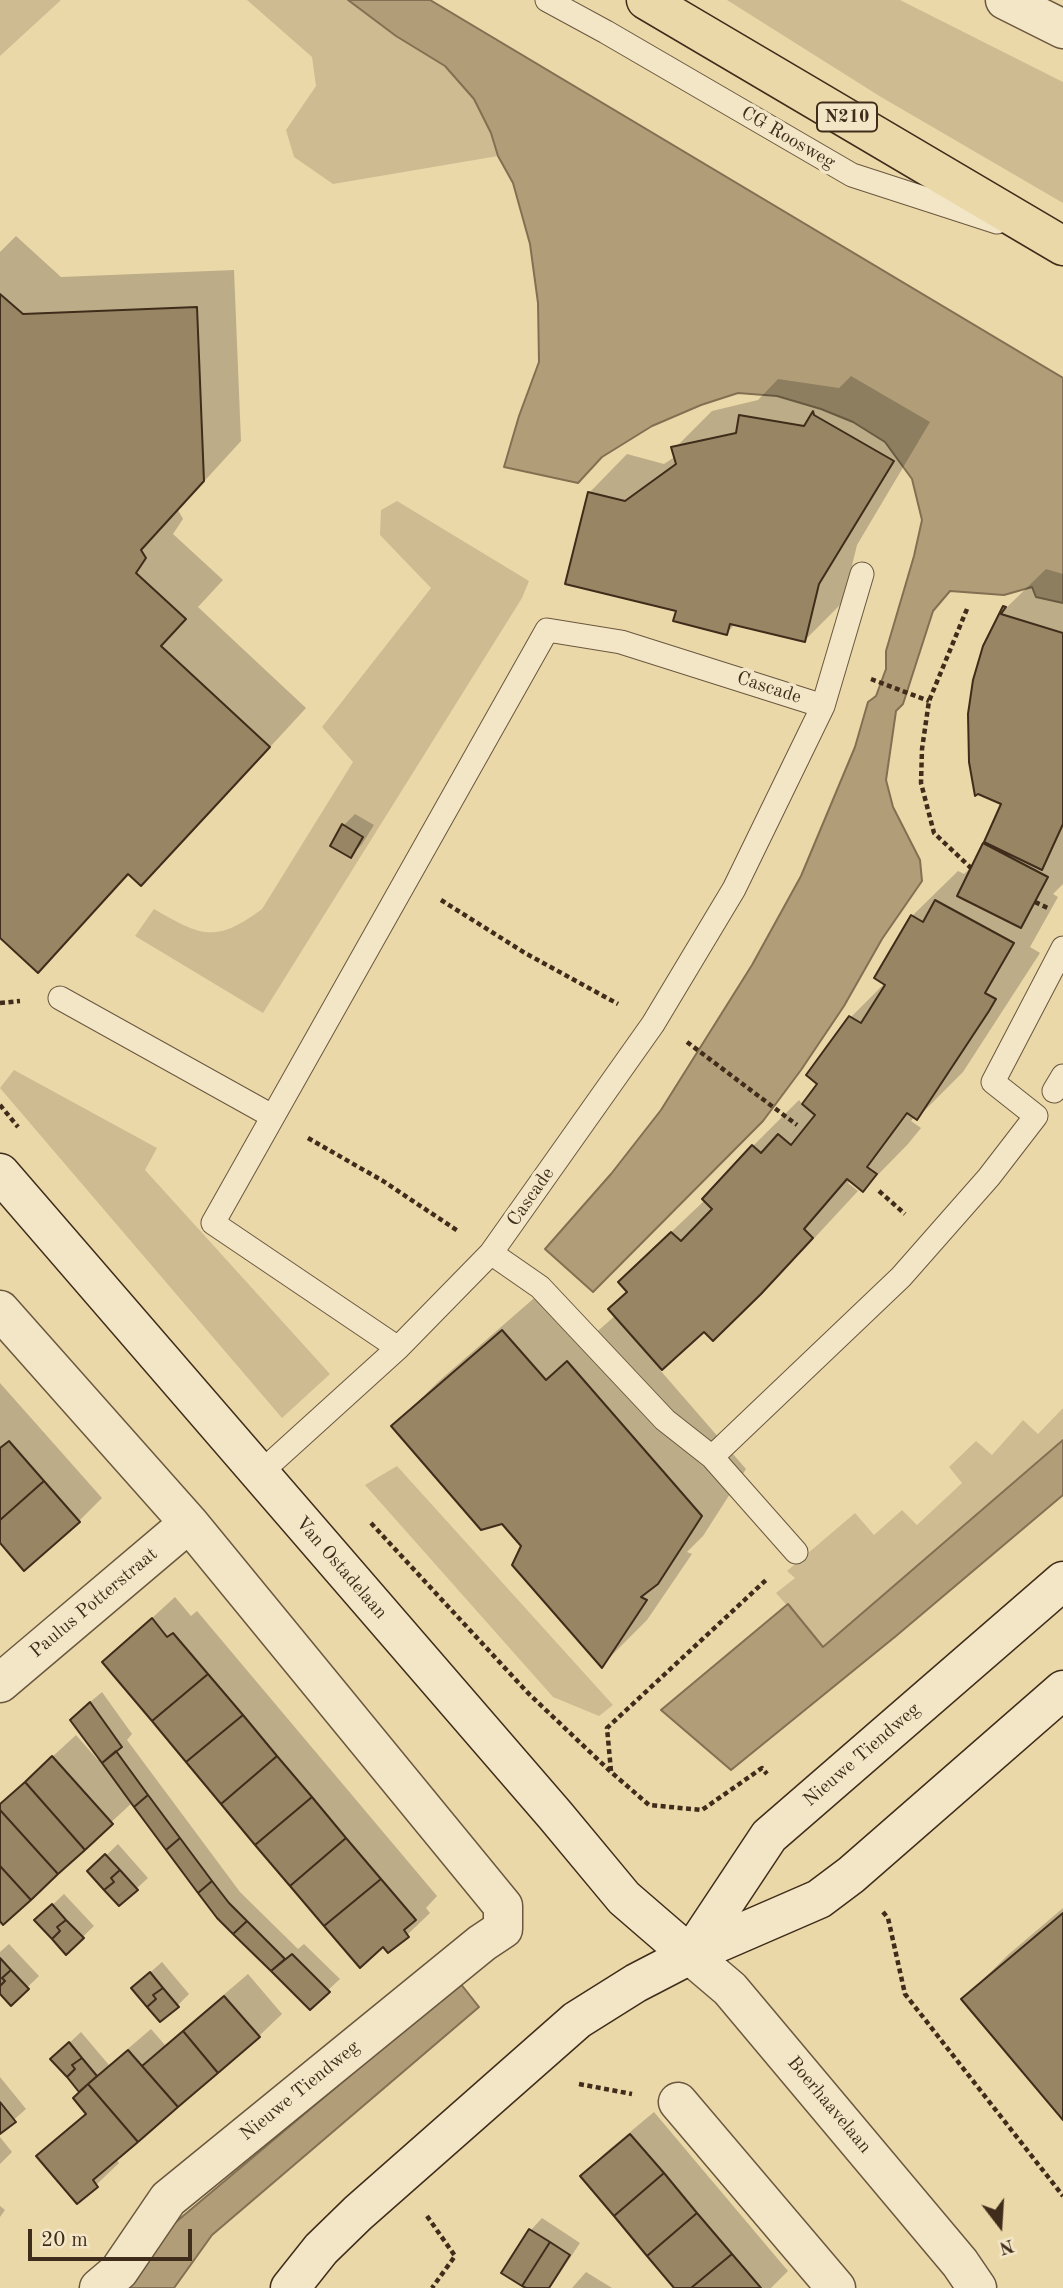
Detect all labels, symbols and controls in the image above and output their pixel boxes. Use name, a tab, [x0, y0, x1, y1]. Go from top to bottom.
street label: CG Roosweg	[737, 102, 839, 174]
road number: N210	[817, 103, 877, 132]
street label: Cascade	[734, 667, 804, 709]
street label: Cascade	[503, 1163, 559, 1231]
street label: Van Ostadelaan	[290, 1512, 392, 1624]
street label: Paulus Potterstraat	[25, 1543, 163, 1663]
street label: Nieuwe Tiendweg	[799, 1698, 925, 1812]
street label: Nieuwe Tiendweg	[236, 2036, 364, 2146]
street label: Boerhaavelaan	[782, 2052, 876, 2158]
north arrow	[965, 2190, 1035, 2260]
scale bar	[32, 2214, 196, 2258]
text: 20 m	[41, 2230, 88, 2251]
text: N	[997, 2234, 1016, 2257]

